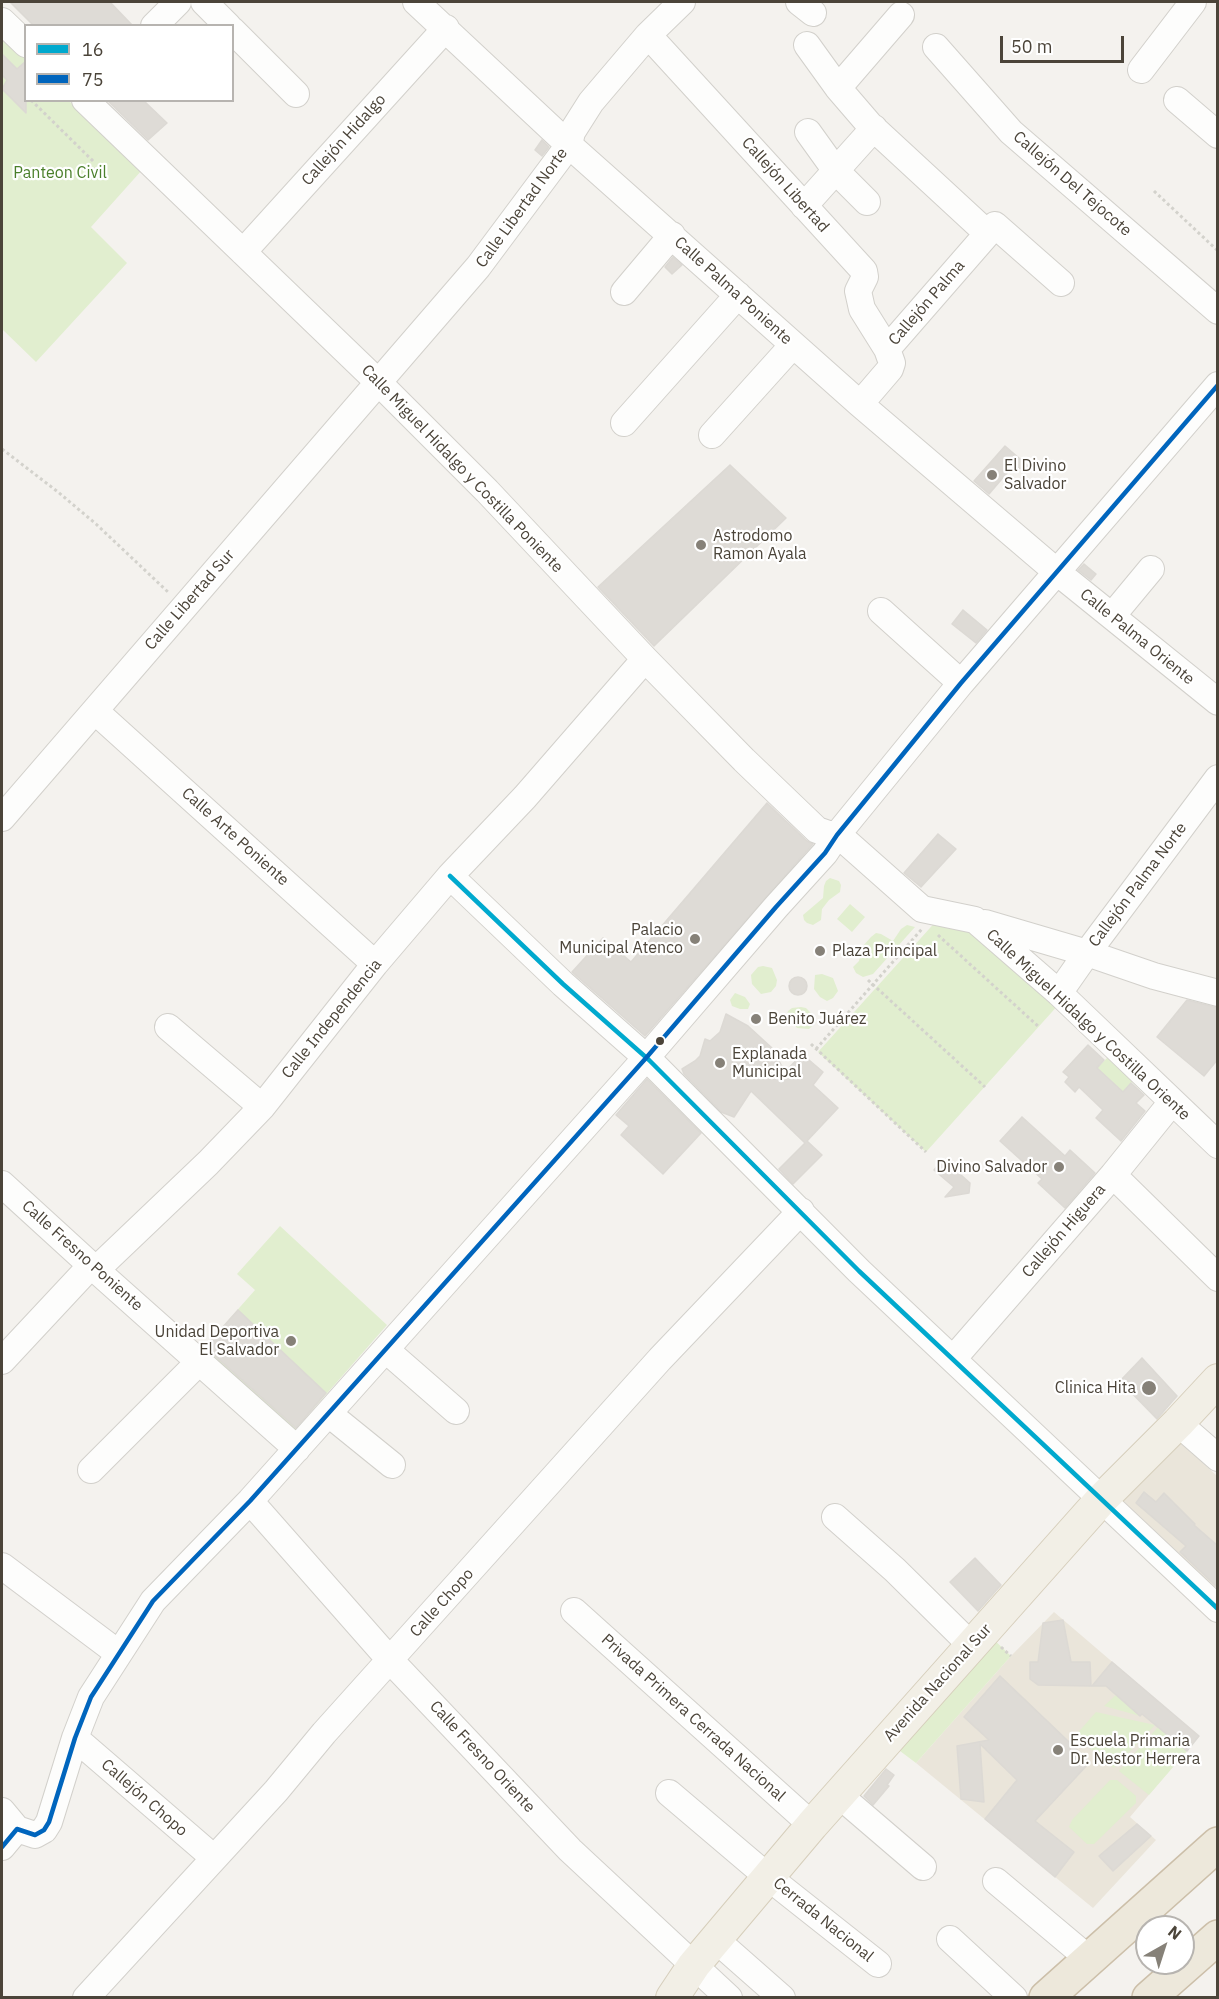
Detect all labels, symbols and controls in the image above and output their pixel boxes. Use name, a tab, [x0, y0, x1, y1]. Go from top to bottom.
legend	[24, 24, 234, 102]
scale bar	[1003, 24, 1128, 62]
text: 50 m	[1011, 35, 1053, 58]
text: 16	[82, 38, 104, 61]
text: 75	[82, 68, 104, 91]
street label: Callejón Hidalgo	[298, 90, 390, 190]
street label: Callejón Del Tejocote	[1009, 127, 1135, 241]
street label: Callejón Libertad	[737, 134, 833, 236]
street label: Calle Libertad Norte	[472, 144, 572, 272]
park label: Panteon Civil	[13, 163, 107, 183]
street label: Calle Palma Poniente	[670, 233, 796, 349]
street label: Callejón Palma	[885, 256, 969, 350]
street label: Calle Miguel Hidalgo y Costilla Poniente	[357, 361, 567, 577]
place label: El Divino Salvador	[1004, 456, 1066, 494]
marker: El Divino Salvador	[985, 468, 999, 482]
place label: Astrodomo Ramon Ayala	[713, 526, 807, 564]
marker: Astrodomo Ramon Ayala	[694, 538, 708, 552]
street label: Calle Libertad Sur	[141, 546, 239, 654]
street label: Calle Palma Oriente	[1076, 585, 1198, 689]
street label: Calle Arte Poniente	[177, 784, 293, 890]
street label: Callejón Palma Norte	[1085, 819, 1191, 951]
place label: Palacio Municipal Atenco	[559, 920, 683, 958]
street label: Calle Miguel Hidalgo y Costilla Oriente	[982, 925, 1194, 1125]
marker: Palacio Municipal Atenco	[688, 932, 702, 946]
place label: Plaza Principal	[832, 941, 937, 961]
marker: Plaza Principal	[813, 944, 827, 958]
street label: Calle Independencia	[278, 955, 386, 1083]
place label: Benito Juárez	[768, 1009, 866, 1029]
marker: Benito Juárez	[749, 1012, 763, 1026]
unlabelled marker	[654, 1035, 666, 1047]
place label: Explanada Municipal	[732, 1044, 807, 1082]
marker: Explanada Municipal	[713, 1056, 727, 1070]
place label: Divino Salvador	[936, 1157, 1047, 1177]
marker: Divino Salvador	[1052, 1160, 1066, 1174]
street label: Callejón Higuera	[1018, 1180, 1110, 1282]
street label: Calle Fresno Poniente	[18, 1197, 146, 1315]
place label: Unidad Deportiva El Salvador	[155, 1322, 279, 1360]
marker: Unidad Deportiva El Salvador	[284, 1334, 298, 1348]
place label: Clinica Hita	[1055, 1378, 1136, 1398]
marker: Clinica Hita	[1140, 1379, 1158, 1397]
street label: Calle Chopo	[406, 1565, 478, 1641]
street label: Avenida Nacional Sur	[880, 1620, 996, 1746]
street label: Privada Primera Cerrada Nacional	[597, 1630, 789, 1806]
street label: Calle Fresno Oriente	[425, 1697, 539, 1817]
place label: Escuela Primaria Dr. Nestor Herrera	[1070, 1731, 1200, 1769]
marker: Escuela Primaria Dr. Nestor Herrera	[1051, 1743, 1065, 1757]
street label: Callejón Chopo	[97, 1755, 191, 1841]
street label: Cerrada Nacional	[769, 1874, 877, 1966]
north arrow	[1135, 1915, 1195, 1975]
text: N	[1164, 1921, 1186, 1944]

